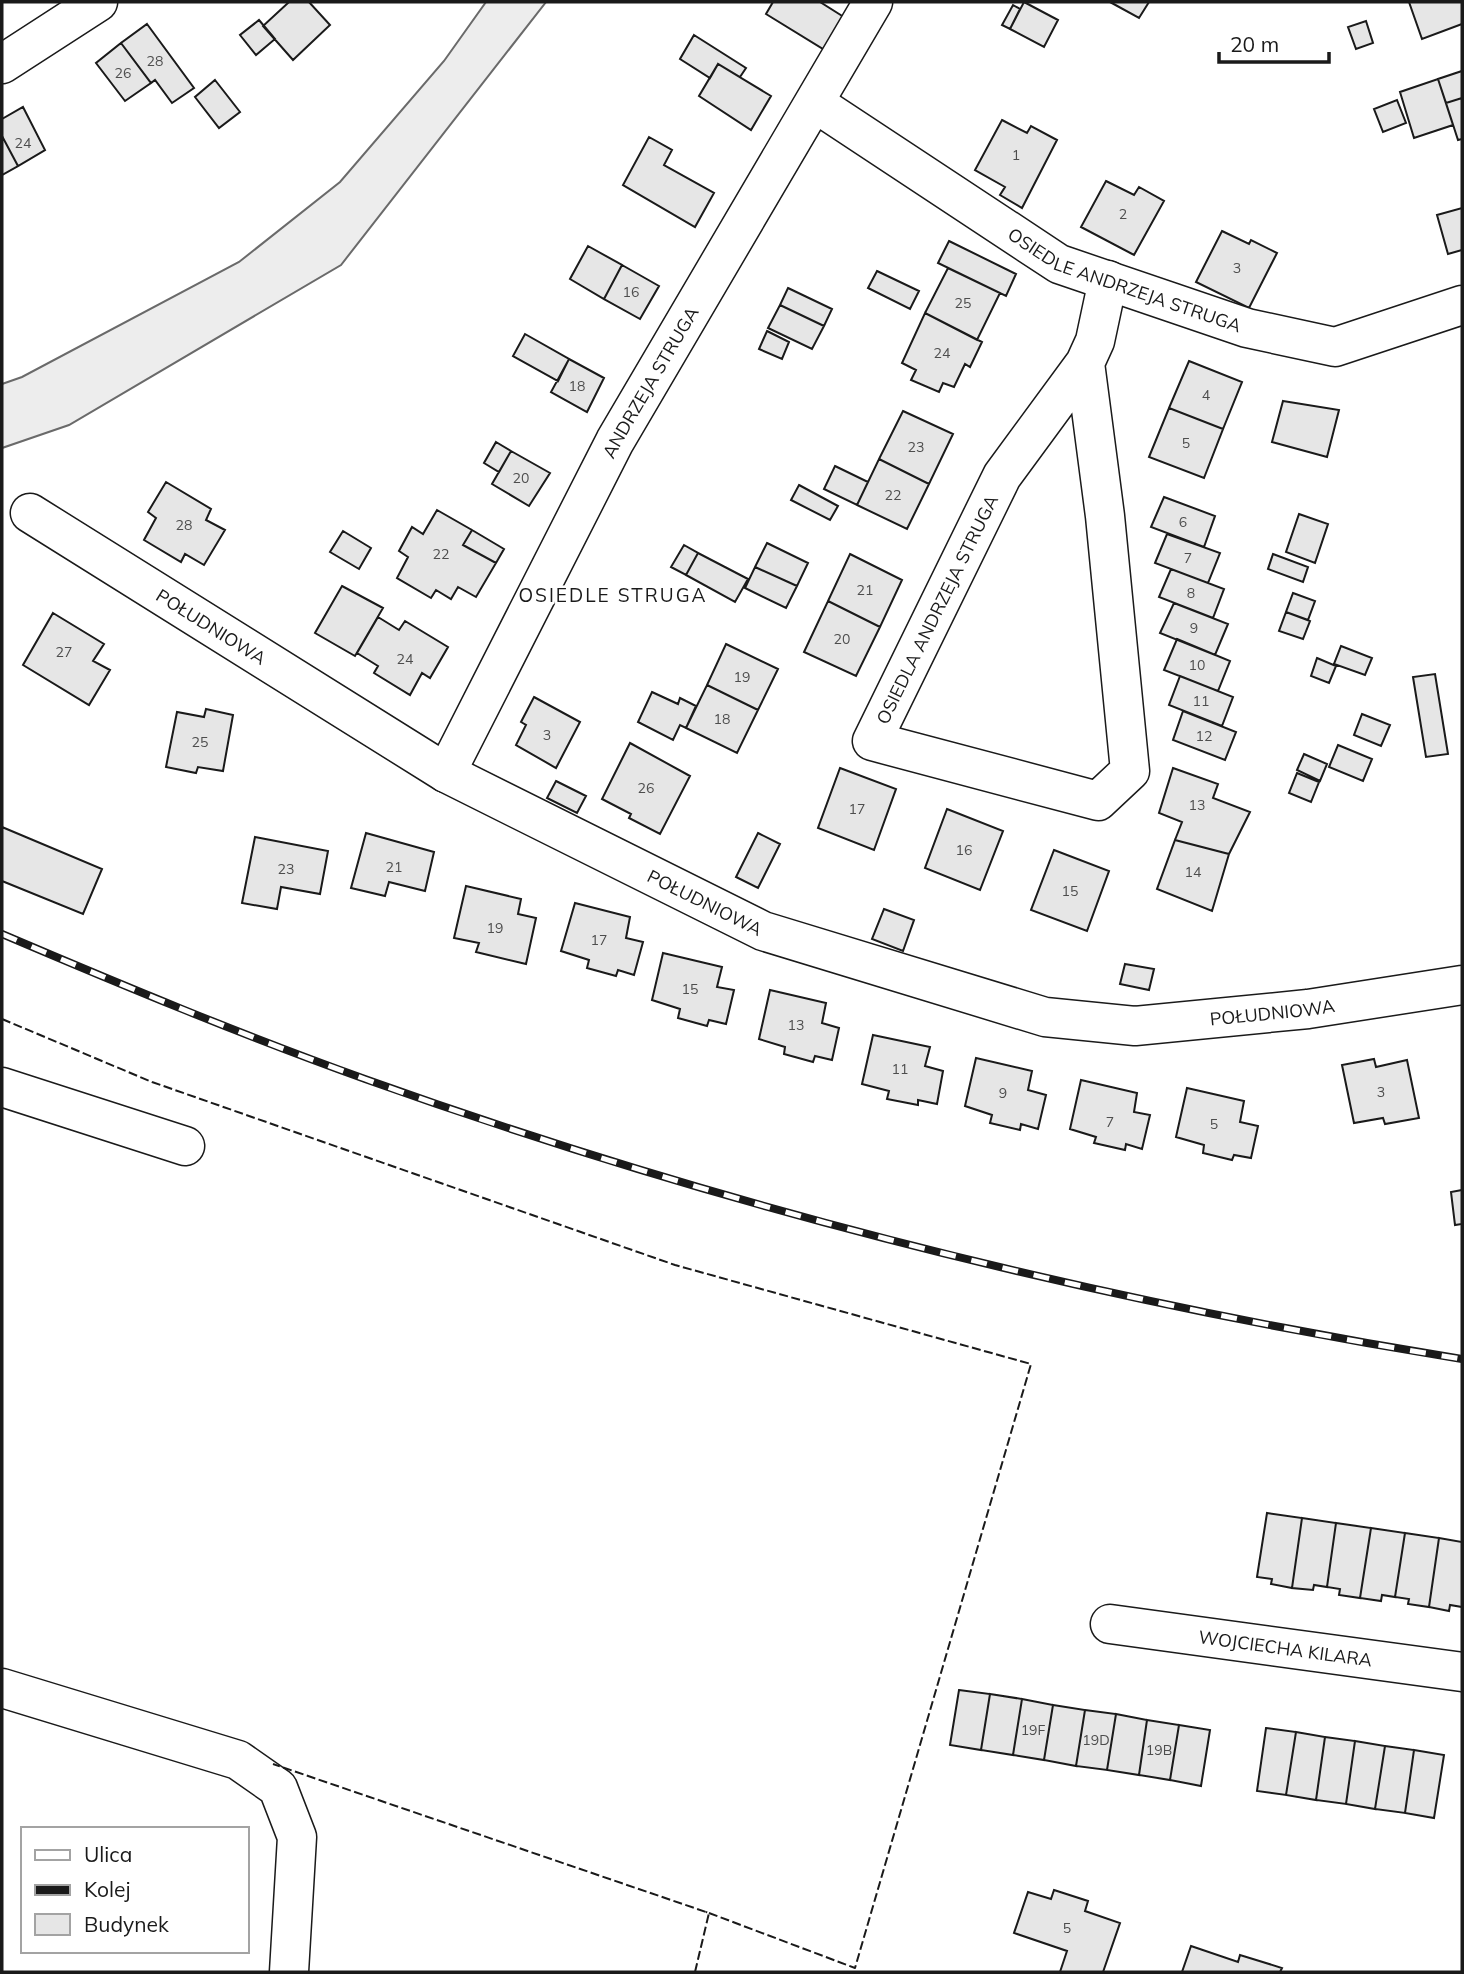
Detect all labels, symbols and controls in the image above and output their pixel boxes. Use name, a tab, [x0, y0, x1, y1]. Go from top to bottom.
scale bar	[1219, 21, 1329, 65]
text: 20 m	[1230, 31, 1279, 57]
house number: 28	[147, 52, 163, 70]
house number: 26	[115, 64, 131, 82]
house number: 24	[15, 134, 32, 152]
house number: 1	[1012, 146, 1020, 164]
house number: 2	[1119, 205, 1127, 223]
street label: OSIEDLE ANDRZEJA STRUGA	[1004, 222, 1244, 337]
house number: 3	[1233, 259, 1241, 277]
house number: 16	[623, 283, 639, 301]
house number: 25	[955, 294, 971, 312]
street label: ANDRZEJA STRUGA	[597, 302, 703, 462]
house number: 24	[934, 344, 951, 362]
house number: 18	[569, 377, 585, 395]
house number: 4	[1202, 386, 1211, 404]
house number: 5	[1182, 434, 1190, 452]
house number: 23	[908, 438, 924, 456]
house number: 20	[513, 469, 529, 487]
house number: 22	[885, 486, 901, 504]
street label: OSIEDLA ANDRZEJA STRUGA	[871, 491, 1003, 728]
house number: 6	[1179, 513, 1187, 531]
house number: 28	[176, 516, 192, 534]
house number: 22	[433, 545, 449, 563]
house number: 7	[1184, 549, 1192, 567]
house number: 21	[857, 581, 873, 599]
street label: POŁUDNIOWA	[152, 583, 271, 669]
district label: OSIEDLE STRUGA	[518, 583, 708, 607]
house number: 8	[1187, 584, 1195, 602]
house number: 9	[1190, 619, 1198, 637]
house number: 20	[834, 630, 850, 648]
house number: 27	[56, 643, 72, 661]
house number: 24	[397, 650, 414, 668]
house number: 10	[1189, 656, 1205, 674]
house number: 19	[734, 668, 750, 686]
house number: 11	[1193, 692, 1209, 710]
house number: 18	[714, 710, 730, 728]
house number: 3	[543, 726, 551, 744]
house number: 12	[1196, 727, 1212, 745]
house number: 25	[192, 733, 208, 751]
house number: 26	[638, 779, 654, 797]
house number: 13	[1189, 796, 1205, 814]
house number: 17	[849, 800, 865, 818]
house number: 16	[956, 841, 972, 859]
house number: 21	[386, 858, 402, 876]
house number: 23	[278, 860, 294, 878]
house number: 14	[1185, 863, 1202, 881]
street label: POŁUDNIOWA	[644, 864, 766, 940]
house number: 15	[1062, 882, 1078, 900]
house number: 19	[487, 919, 503, 937]
house number: 17	[591, 931, 607, 949]
house number: 15	[682, 980, 698, 998]
street label: POŁUDNIOWA	[1209, 994, 1336, 1030]
house number: 13	[788, 1016, 804, 1034]
house number: 11	[892, 1060, 908, 1078]
house number: 3	[1377, 1083, 1385, 1101]
house number: 9	[999, 1084, 1007, 1102]
house number: 7	[1106, 1113, 1114, 1131]
house number: 5	[1210, 1115, 1218, 1133]
street label: WOJCIECHA KILARA	[1197, 1625, 1374, 1671]
house number: 19F	[1021, 1721, 1045, 1739]
house number: 19D	[1082, 1731, 1110, 1749]
house number: 19B	[1146, 1741, 1172, 1759]
legend	[21, 1827, 248, 1953]
text: Ulica	[84, 1841, 132, 1867]
text: Kolej	[84, 1876, 131, 1902]
text: Budynek	[84, 1911, 169, 1937]
house number: 5	[1063, 1919, 1071, 1937]

